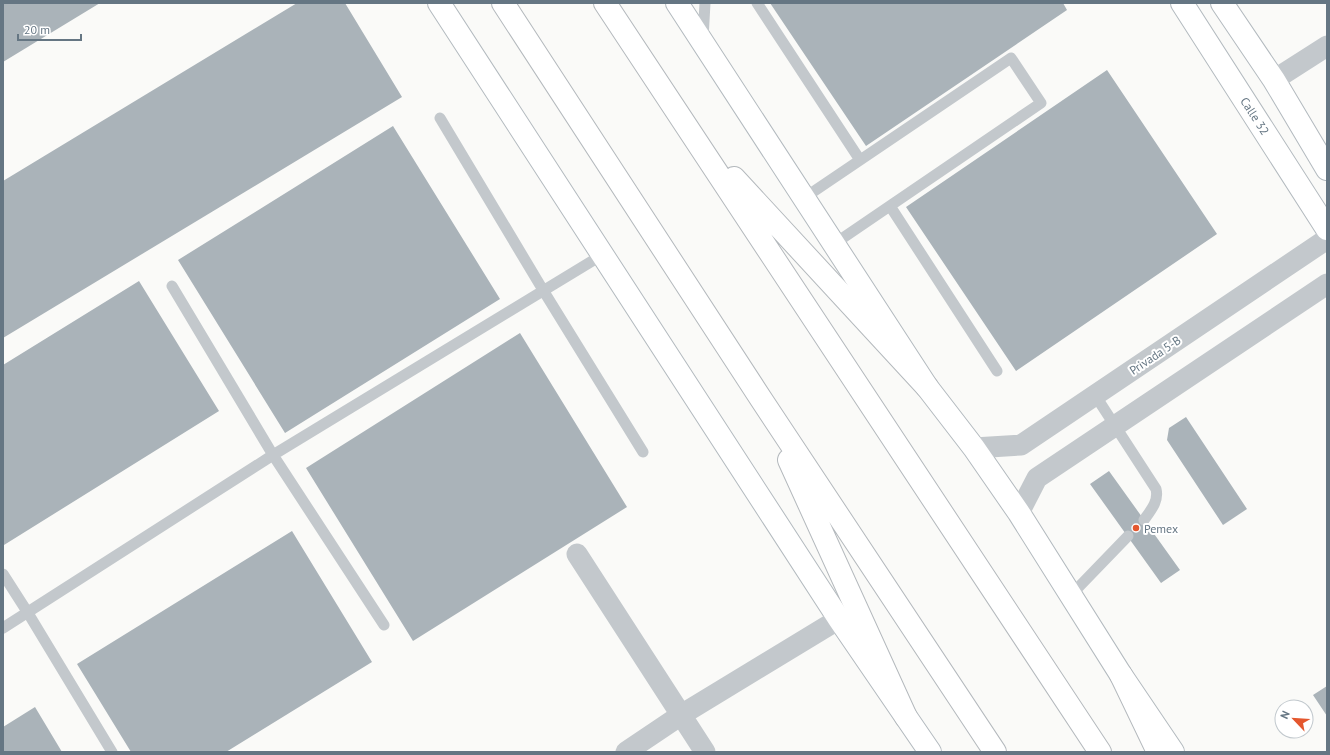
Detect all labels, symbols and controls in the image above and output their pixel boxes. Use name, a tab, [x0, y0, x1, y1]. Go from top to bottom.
scale bar	[18, 16, 81, 42]
text: 20 m	[24, 22, 50, 37]
street label: Calle 32	[1237, 94, 1273, 138]
street label: Privada 5-B	[1126, 332, 1184, 378]
place label: Pemex	[1144, 521, 1178, 536]
marker: Pemex	[1131, 523, 1141, 533]
north arrow	[1274, 699, 1314, 739]
text: N	[1277, 709, 1293, 721]

